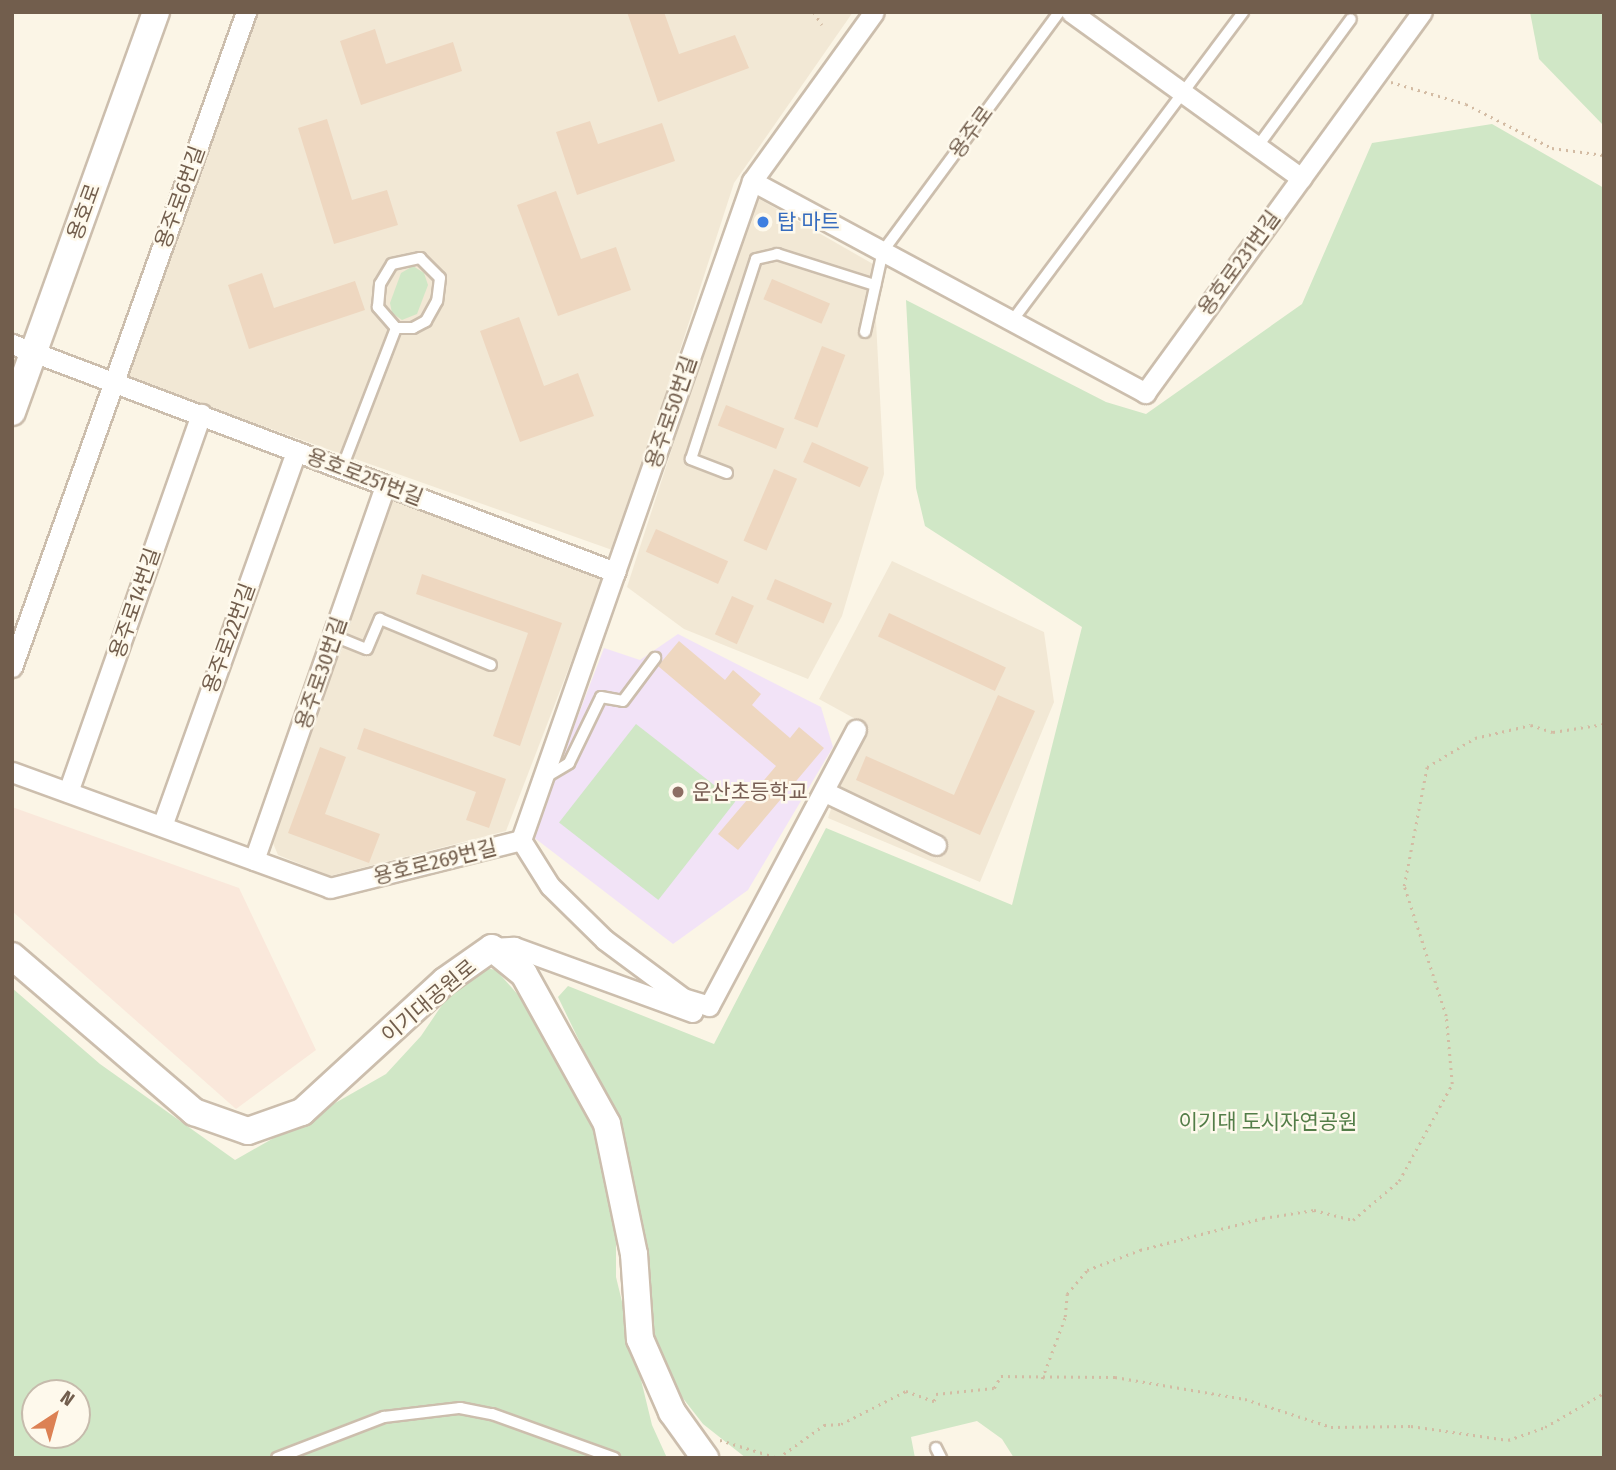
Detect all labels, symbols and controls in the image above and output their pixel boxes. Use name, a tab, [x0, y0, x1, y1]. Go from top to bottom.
street label: 용주로	[944, 101, 998, 163]
street label: 용주로6번길	[150, 142, 210, 252]
street label: 용호로	[62, 180, 106, 244]
street label: 용호로231번길	[1193, 206, 1285, 320]
place label: 탑 마트	[777, 209, 840, 235]
marker: 탑 마트	[755, 214, 771, 230]
street label: 용주로50번길	[640, 352, 702, 472]
street label: 용호로251번길	[303, 443, 427, 511]
street label: 용주로14번길	[104, 545, 166, 661]
street label: 용주로22번길	[197, 580, 261, 696]
street label: 용주로30번길	[290, 614, 352, 732]
place label: 운산초등학교	[692, 779, 808, 805]
marker: 운산초등학교	[670, 784, 686, 800]
street label: 용호로269번길	[371, 835, 499, 889]
street label: 이기대공원로	[377, 954, 481, 1048]
park label: 이기대 도시자연공원	[1179, 1109, 1357, 1135]
north arrow	[21, 1379, 91, 1449]
text: N	[56, 1386, 79, 1411]

